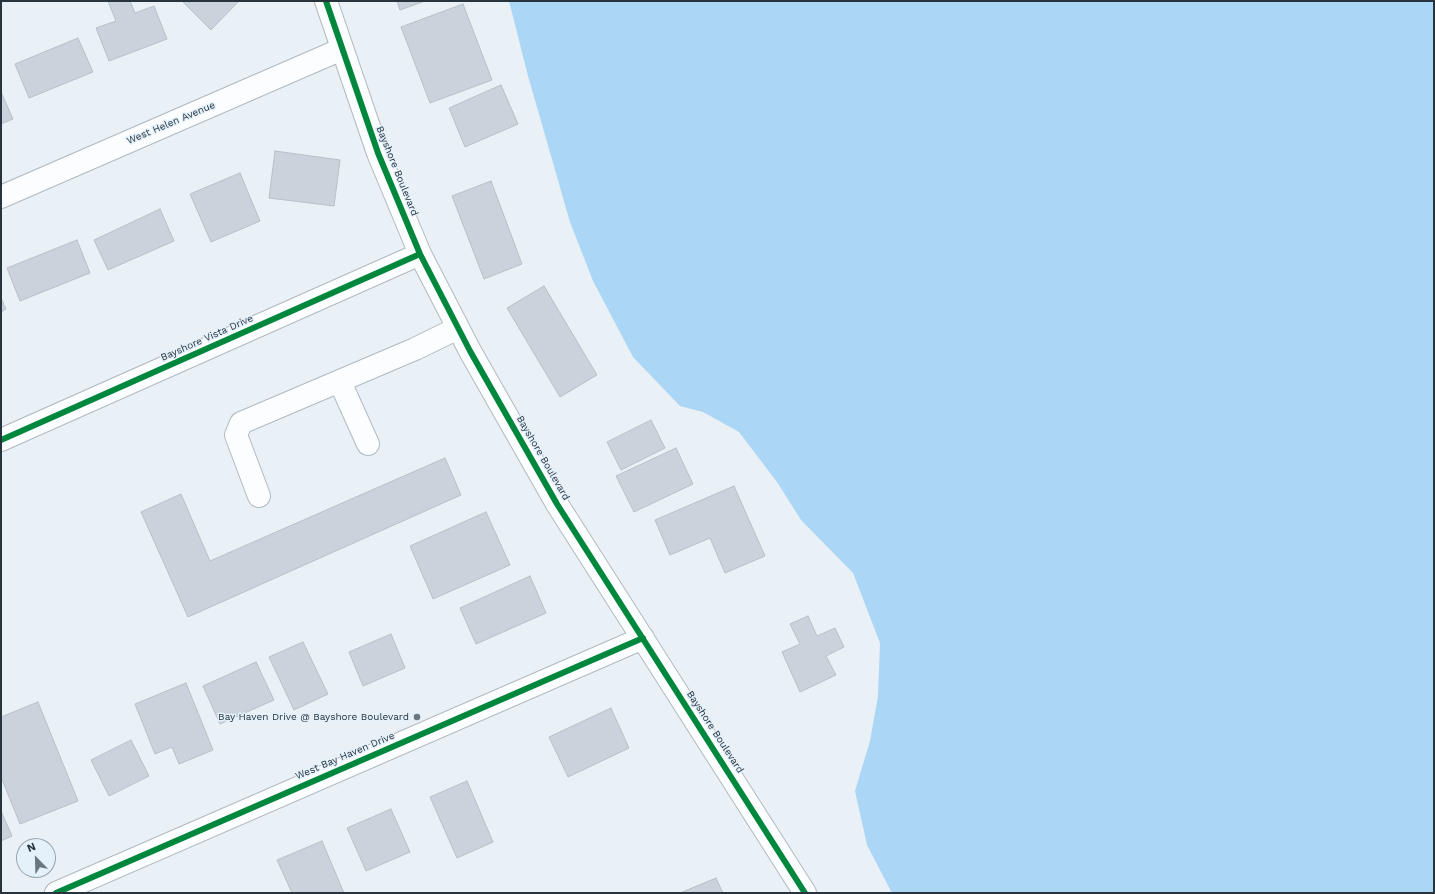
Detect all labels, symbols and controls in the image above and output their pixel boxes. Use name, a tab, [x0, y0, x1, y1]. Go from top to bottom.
street label: West Helen Avenue	[125, 99, 217, 147]
street label: Bayshore Boulevard	[373, 124, 421, 218]
street label: Bayshore Vista Drive	[159, 312, 255, 364]
street label: Bayshore Boulevard	[514, 414, 572, 502]
street label: Bayshore Boulevard	[684, 689, 746, 775]
place label: Bay Haven Drive @ Bayshore Boulevard	[218, 711, 409, 723]
marker: Bay Haven Drive @ Bayshore Boulevard	[412, 712, 422, 722]
street label: West Bay Haven Drive	[294, 730, 396, 782]
north arrow	[16, 838, 56, 878]
text: N	[25, 840, 38, 855]

